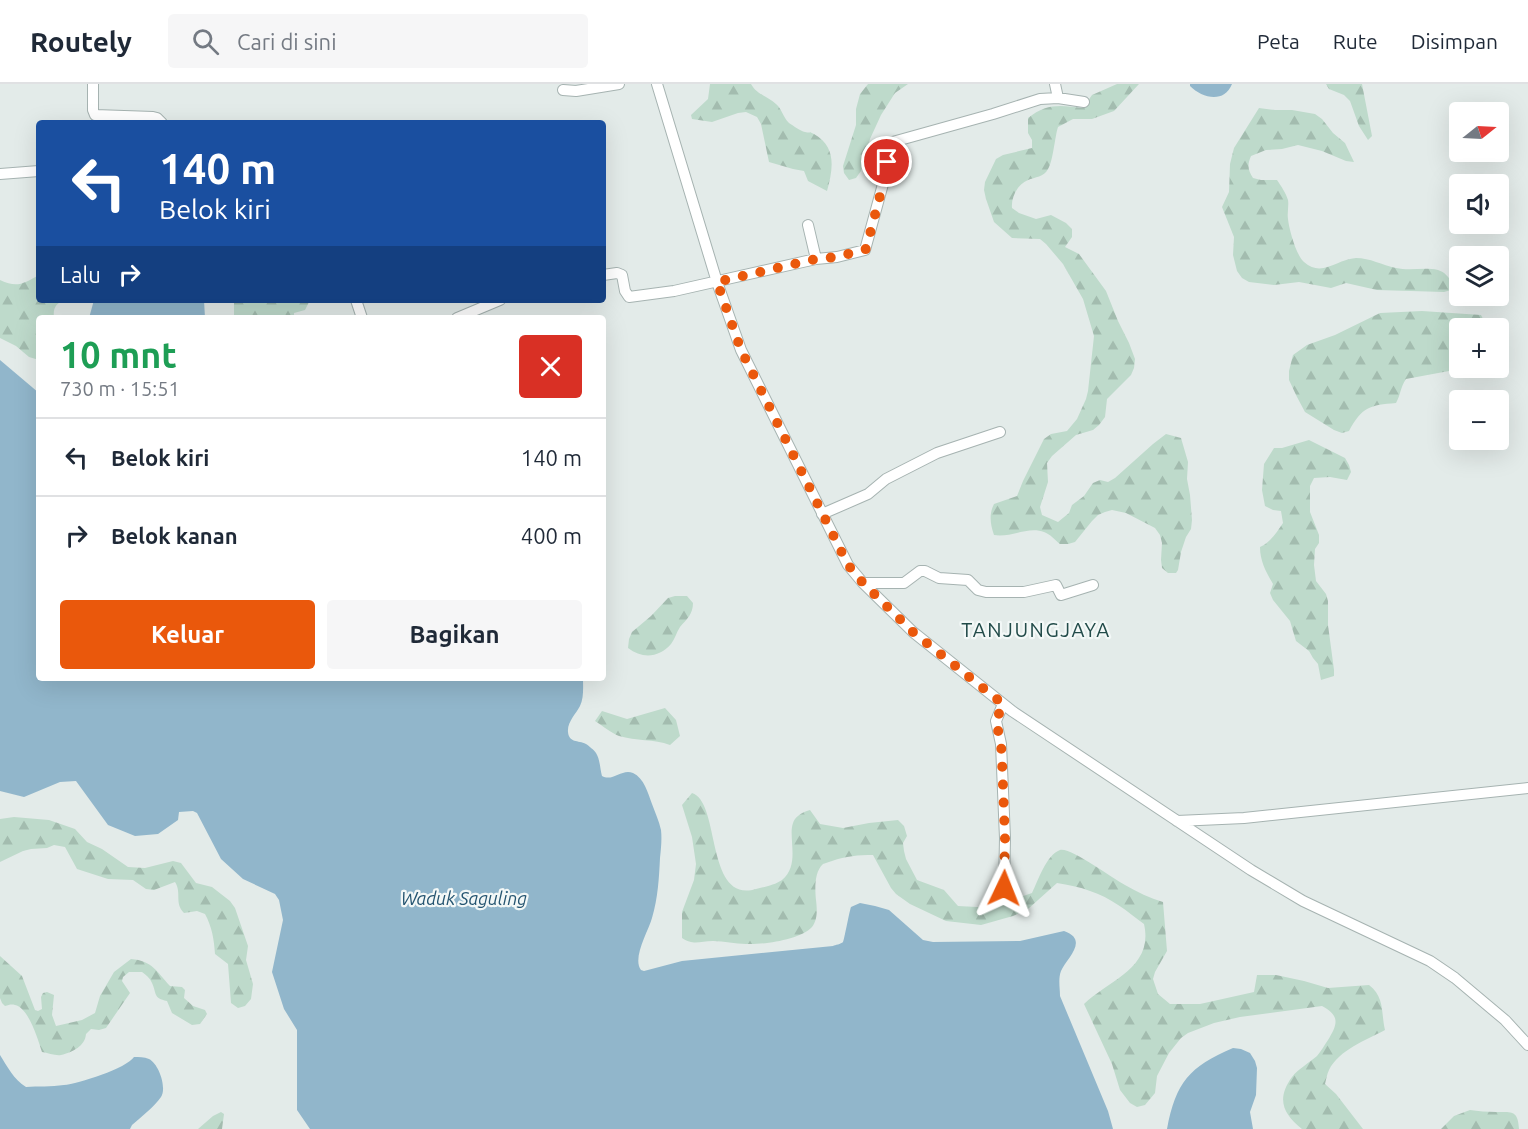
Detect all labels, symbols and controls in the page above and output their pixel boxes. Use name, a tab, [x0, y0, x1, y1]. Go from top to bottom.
search box	[168, 14, 588, 68]
icon: search	[189, 25, 222, 58]
text: Routely	[30, 26, 132, 57]
text: Cari di sini	[237, 29, 337, 54]
text: Peta	[1257, 29, 1300, 53]
text: Rute	[1333, 29, 1378, 53]
text: Disimpan	[1411, 29, 1498, 53]
north arrow	[1449, 102, 1509, 162]
map controls	[1449, 102, 1509, 450]
pin	[861, 136, 912, 187]
icon: left	[60, 144, 138, 222]
text: 140 m	[159, 145, 276, 192]
icon: arrive	[870, 145, 903, 178]
button: sound	[1449, 174, 1509, 234]
text: Belok kiri	[159, 194, 271, 224]
button: layers	[1449, 246, 1509, 306]
icon: right	[113, 258, 146, 291]
text: Lalu	[60, 262, 101, 287]
button: +	[1449, 318, 1509, 378]
text: 10 mnt	[60, 334, 177, 375]
button: close	[519, 335, 582, 398]
text: 730 m · 15:51	[60, 377, 180, 400]
button: −	[1449, 390, 1509, 450]
icon: left	[60, 441, 93, 474]
text: Belok kiri	[111, 445, 209, 470]
text: 140 m	[521, 445, 582, 470]
icon: right	[60, 519, 93, 552]
text: Belok kanan	[111, 523, 238, 548]
text: 400 m	[521, 523, 582, 548]
button: Keluar	[60, 600, 315, 669]
button: Bagikan	[327, 600, 582, 669]
district label: TANJUNGJAYA	[961, 618, 1111, 641]
position arrow	[972, 856, 1036, 920]
water label: Waduk Saguling	[401, 888, 527, 908]

